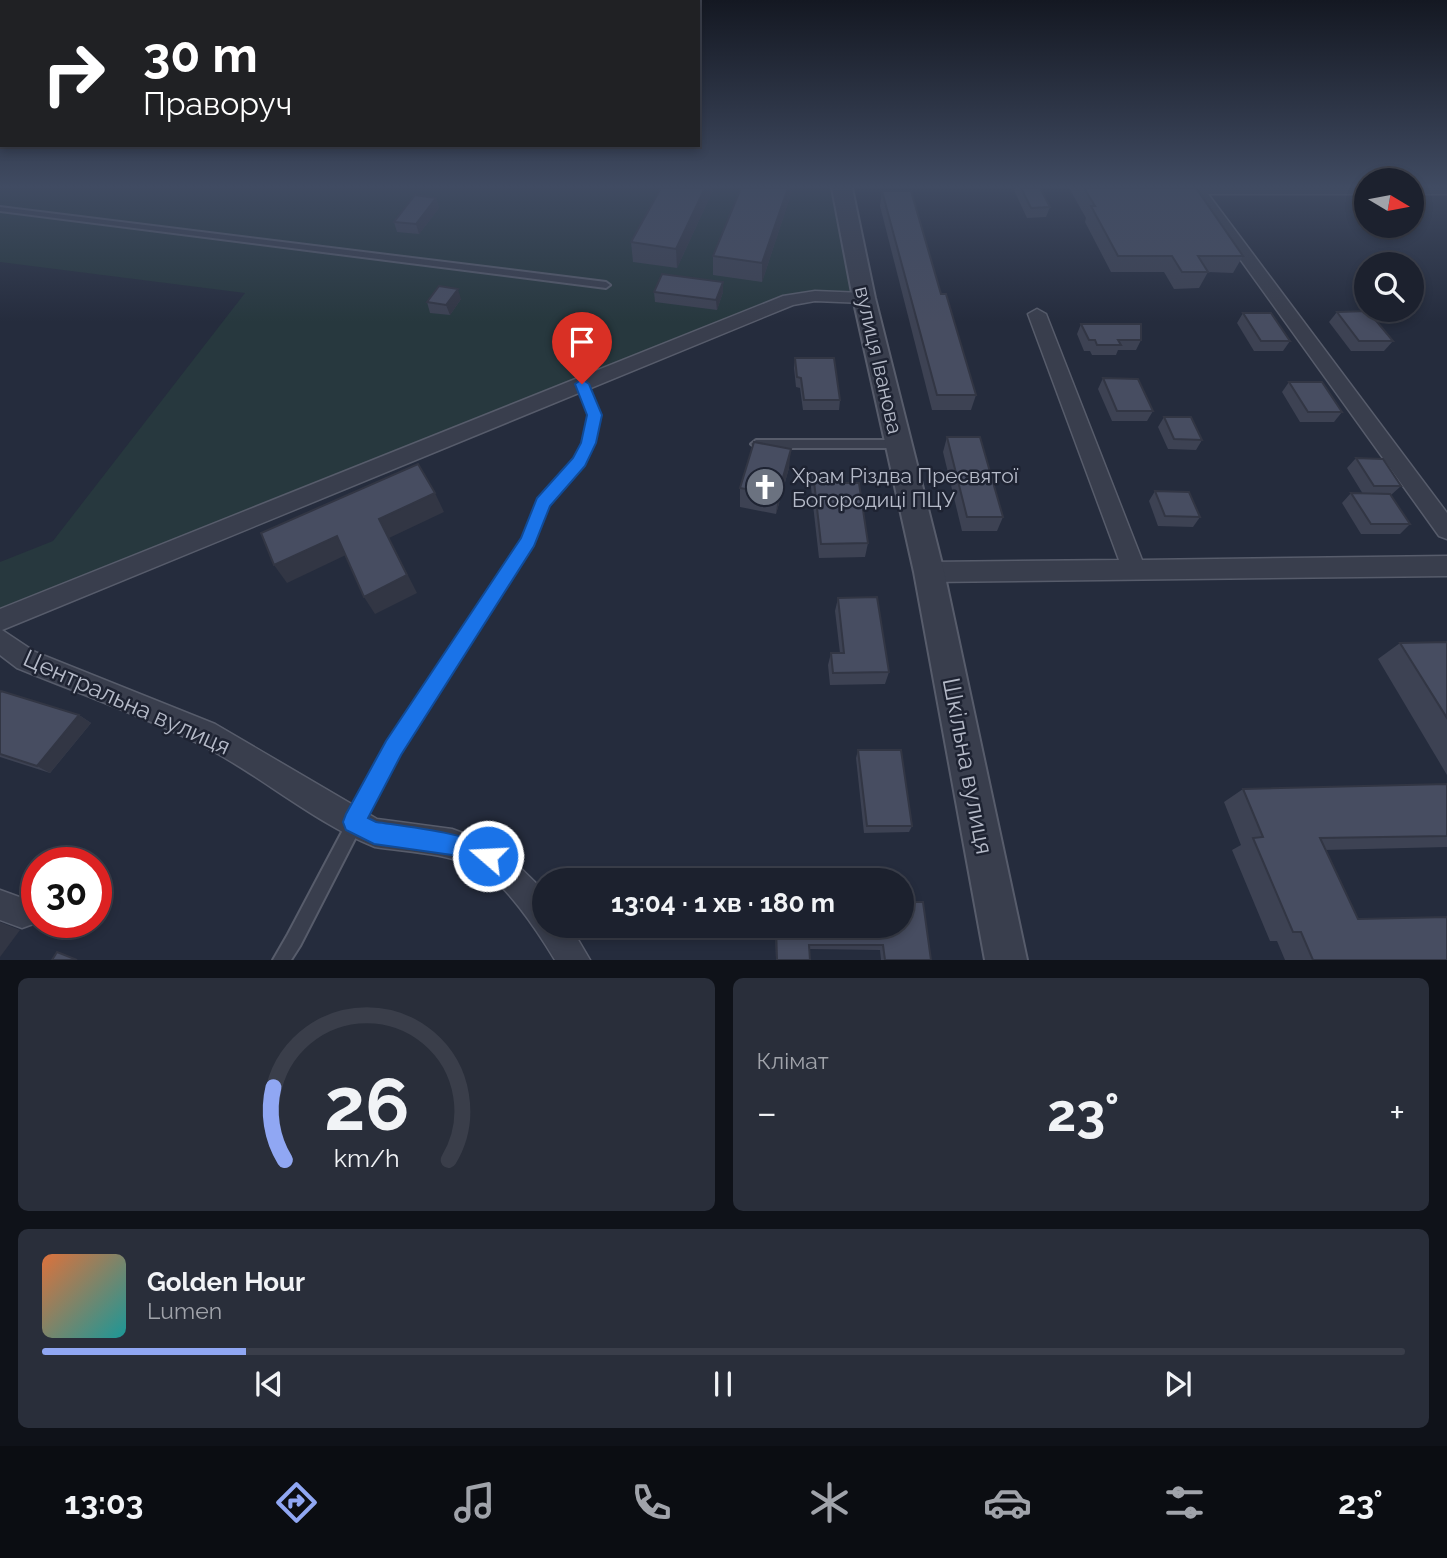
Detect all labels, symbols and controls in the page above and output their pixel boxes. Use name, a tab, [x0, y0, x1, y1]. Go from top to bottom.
text: 30 m	[143, 26, 258, 83]
icon: right	[28, 28, 119, 119]
text: Праворуч	[143, 85, 292, 122]
north arrow	[1354, 168, 1424, 238]
map controls	[1354, 168, 1424, 322]
button: search	[1354, 252, 1424, 322]
street label: вулиця Іванова	[850, 284, 908, 436]
pin	[552, 312, 612, 384]
icon: arrive	[563, 323, 601, 361]
place label: Храм Різдва Пресвятої Богородиці ПЦУ	[792, 463, 1019, 512]
church icon: Храм Різдва Пресвятої Богородиці ПЦУ	[744, 466, 786, 508]
street label: Центральна вулиця	[19, 643, 235, 761]
street label: Шкільна вулиця	[937, 675, 999, 857]
position arrow	[451, 819, 525, 893]
speed limit sign: 30	[21, 847, 112, 938]
text: 13:04 · 1 хв · 180 m	[611, 888, 835, 918]
text: Клімат	[757, 1047, 829, 1074]
text: 26	[324, 1063, 409, 1148]
text: 23°	[1047, 1082, 1119, 1143]
text: −	[757, 1090, 777, 1135]
text: +	[1389, 1090, 1405, 1135]
text: km/h	[333, 1143, 399, 1173]
text: Golden Hour	[147, 1267, 305, 1297]
text: Lumen	[147, 1297, 222, 1324]
icon: previous	[250, 1365, 288, 1403]
icon: pause	[704, 1365, 742, 1403]
icon: next	[1159, 1365, 1197, 1403]
icon: directions	[272, 1478, 321, 1527]
icon: music	[450, 1478, 499, 1527]
icon: phone	[627, 1478, 676, 1527]
icon: climate	[805, 1478, 854, 1527]
icon: car	[983, 1478, 1032, 1527]
icon: filters	[1160, 1478, 1209, 1527]
text: 13:03	[64, 1484, 143, 1521]
text: 23°	[1338, 1484, 1383, 1521]

